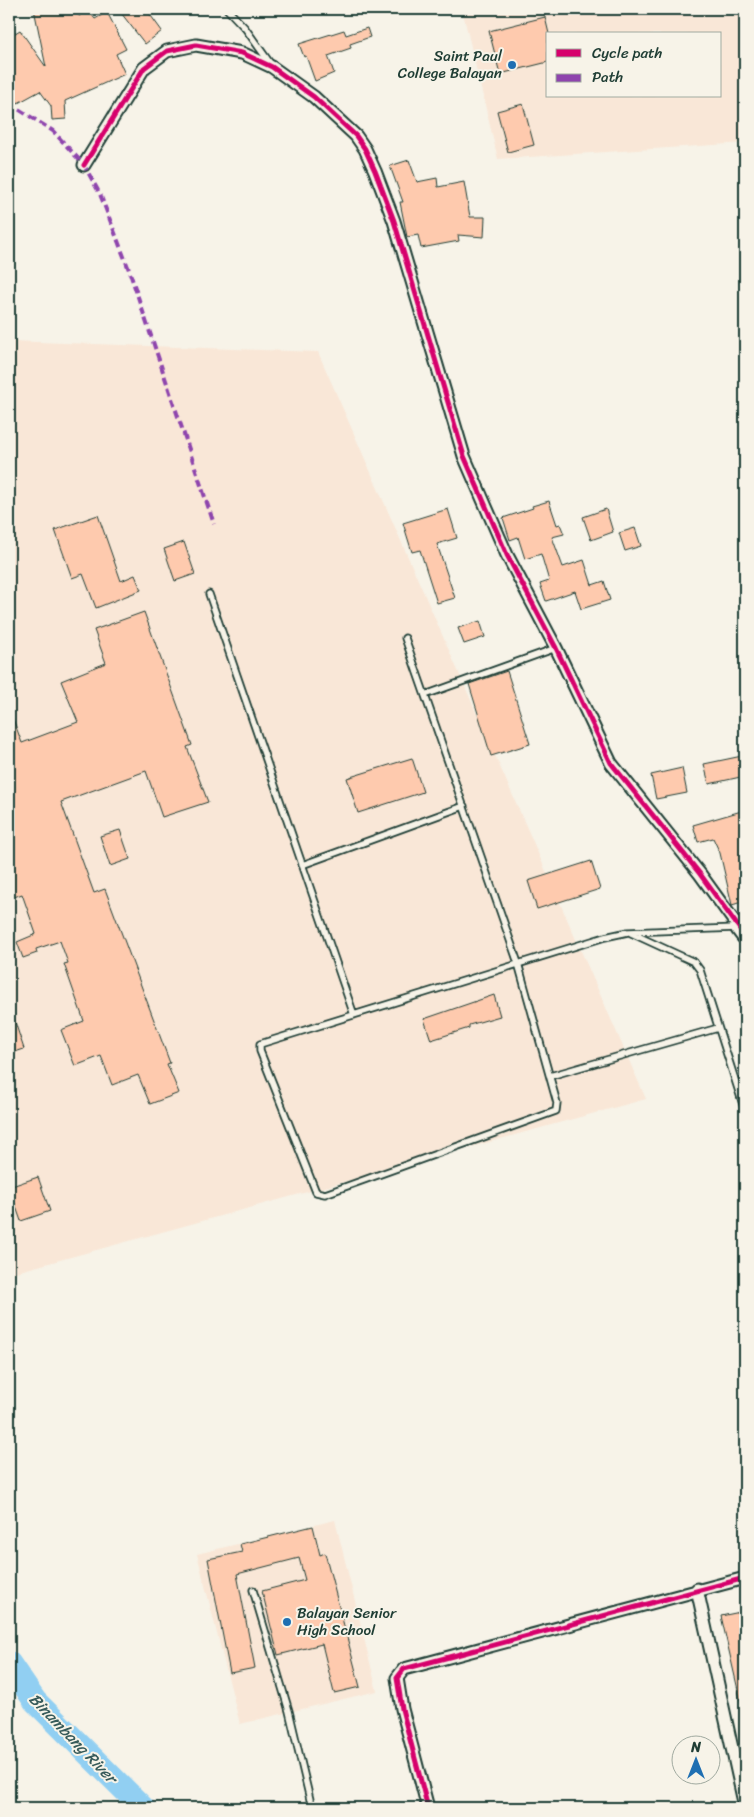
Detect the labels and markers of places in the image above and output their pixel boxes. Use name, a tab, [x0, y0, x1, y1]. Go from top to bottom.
place label: Saint Paul College Balayan	[398, 43, 503, 86]
marker: Saint Paul College Balayan	[506, 59, 518, 71]
place label: Balayan Senior High School	[297, 1600, 397, 1643]
marker: Balayan Senior High School	[281, 1616, 293, 1628]

